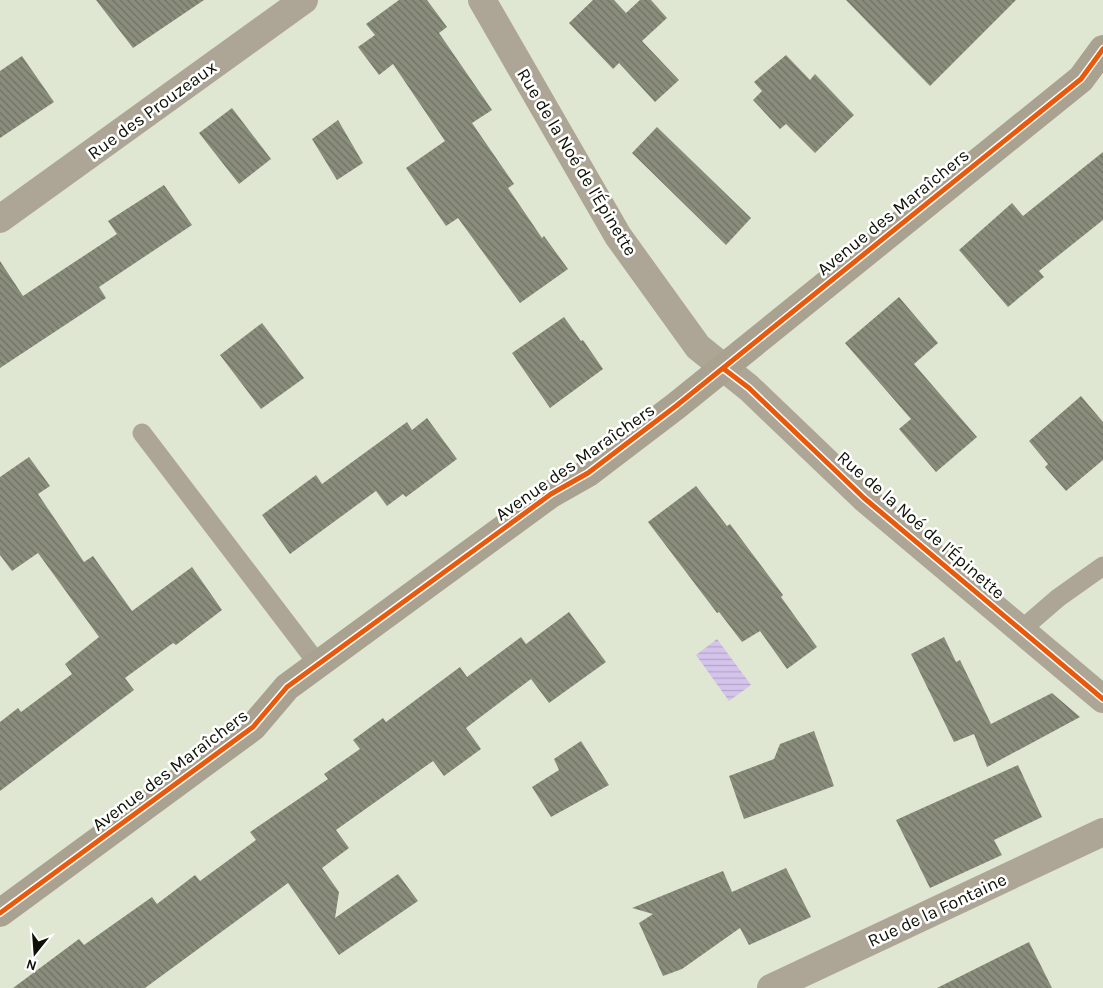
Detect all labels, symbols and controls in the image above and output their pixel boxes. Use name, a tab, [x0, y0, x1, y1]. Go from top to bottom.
street label: Rue des Prouzeaux	[83, 56, 221, 164]
street label: Rue de la Noé de l'Épinette	[512, 64, 643, 260]
street label: Avenue des Maraîchers	[812, 144, 974, 280]
street label: Avenue des Maraîchers	[491, 399, 659, 525]
street label: Rue de la Noé de l'Épinette	[833, 445, 1010, 604]
street label: Avenue des Maraîchers	[88, 704, 252, 836]
street label: Rue de la Fontaine	[864, 868, 1010, 952]
north arrow	[10, 928, 60, 978]
text: N	[24, 955, 39, 975]

